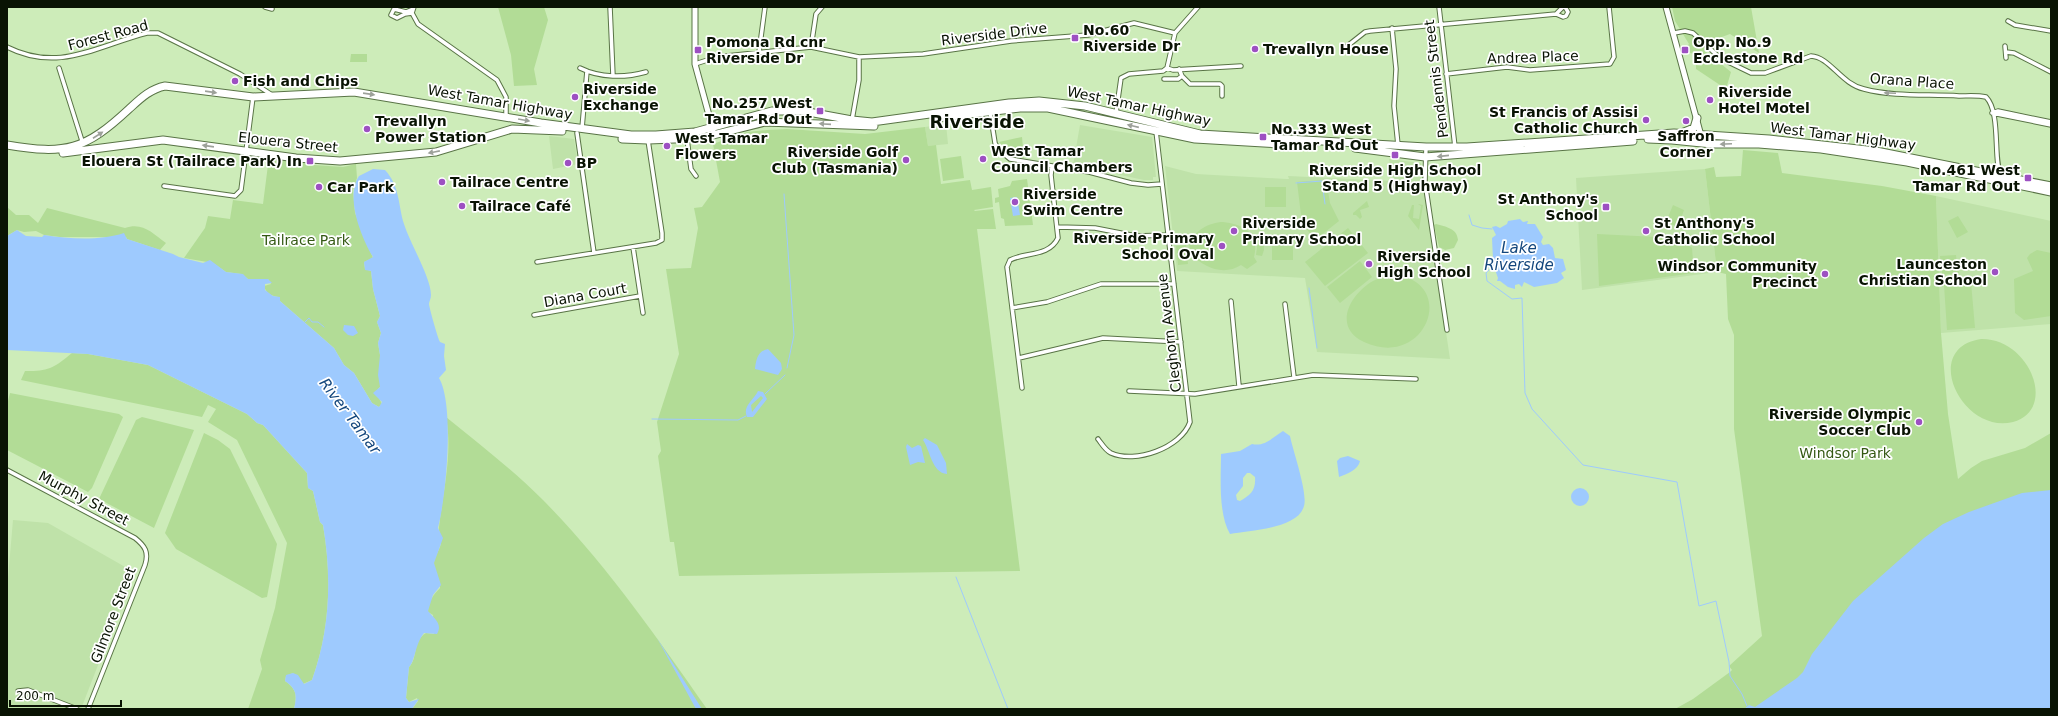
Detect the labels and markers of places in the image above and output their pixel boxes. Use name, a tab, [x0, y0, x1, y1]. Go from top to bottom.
place label: No.60 Riverside Dr	[1083, 22, 1180, 54]
marker: No.60 Riverside Dr	[1070, 33, 1080, 43]
place label: Pomona Rd cnr Riverside Dr	[706, 34, 825, 66]
place label: Opp. No.9 Ecclestone Rd	[1693, 34, 1803, 66]
place label: Trevallyn House	[1263, 41, 1389, 57]
marker: Trevallyn House	[1250, 44, 1260, 54]
marker: Pomona Rd cnr Riverside Dr	[693, 45, 703, 55]
marker: Opp. No.9 Ecclestone Rd	[1680, 45, 1690, 55]
place label: Fish and Chips	[243, 73, 358, 89]
marker: Fish and Chips	[230, 76, 240, 86]
place label: Riverside Exchange	[583, 81, 659, 113]
place label: Riverside Hotel Motel	[1718, 84, 1810, 116]
marker: Riverside Exchange	[570, 92, 580, 102]
place label: No.257 West Tamar Rd Out	[705, 95, 812, 127]
marker: Riverside Hotel Motel	[1705, 95, 1715, 105]
place label: St Francis of Assisi Catholic Church	[1489, 104, 1638, 136]
marker: No.257 West Tamar Rd Out	[815, 106, 825, 116]
place label: Trevallyn Power Station	[375, 113, 486, 145]
marker: St Francis of Assisi Catholic Church	[1641, 115, 1651, 125]
marker: Saffron Corner	[1681, 116, 1691, 126]
place label: No.333 West Tamar Rd Out	[1271, 121, 1379, 153]
marker: Trevallyn Power Station	[362, 124, 372, 134]
place label: Saffron Corner	[1657, 128, 1715, 160]
place label: West Tamar Flowers	[675, 130, 768, 162]
marker: No.333 West Tamar Rd Out	[1258, 132, 1268, 142]
marker: West Tamar Flowers	[662, 141, 672, 151]
place label: West Tamar Council Chambers	[991, 143, 1133, 175]
place label: Riverside Golf Club (Tasmania)	[771, 144, 899, 176]
marker: Riverside High School Stand 5 (Highway)	[1390, 150, 1400, 160]
place label: Elouera St (Tailrace Park) In	[81, 153, 302, 169]
marker: West Tamar Council Chambers	[978, 154, 988, 164]
place label: BP	[576, 155, 597, 171]
marker: Riverside Golf Club (Tasmania)	[901, 155, 911, 165]
marker: Elouera St (Tailrace Park) In	[305, 156, 315, 166]
marker: BP	[563, 158, 573, 168]
place label: Riverside High School Stand 5 (Highway)	[1309, 162, 1481, 194]
place label: No.461 West Tamar Rd Out	[1913, 162, 2020, 194]
marker: No.461 West Tamar Rd Out	[2023, 173, 2033, 183]
place label: Tailrace Centre	[450, 174, 569, 190]
marker: Tailrace Centre	[437, 177, 447, 187]
place label: Car Park	[327, 179, 395, 195]
marker: Car Park	[314, 182, 324, 192]
place label: Riverside Swim Centre	[1023, 186, 1123, 218]
place label: St Anthony's School	[1498, 191, 1598, 223]
marker: Riverside Swim Centre	[1010, 197, 1020, 207]
place label: Tailrace Café	[470, 198, 571, 214]
marker: Tailrace Café	[457, 201, 467, 211]
marker: St Anthony's School	[1601, 202, 1611, 212]
place label: Riverside Primary School	[1242, 215, 1361, 247]
place label: St Anthony's Catholic School	[1654, 215, 1775, 247]
marker: Riverside Primary School	[1229, 226, 1239, 236]
marker: St Anthony's Catholic School	[1641, 226, 1651, 236]
place label: Riverside Primary School Oval	[1073, 230, 1214, 262]
marker: Riverside Primary School Oval	[1217, 241, 1227, 251]
place label: Riverside High School	[1377, 248, 1471, 280]
place label: Launceston Christian School	[1859, 256, 1987, 288]
place label: Windsor Community Precinct	[1657, 258, 1817, 290]
marker: Riverside High School	[1364, 259, 1374, 269]
marker: Launceston Christian School	[1990, 267, 2000, 277]
marker: Windsor Community Precinct	[1820, 269, 1830, 279]
place label: Riverside Olympic Soccer Club	[1769, 406, 1911, 438]
marker: Riverside Olympic Soccer Club	[1914, 417, 1924, 427]

